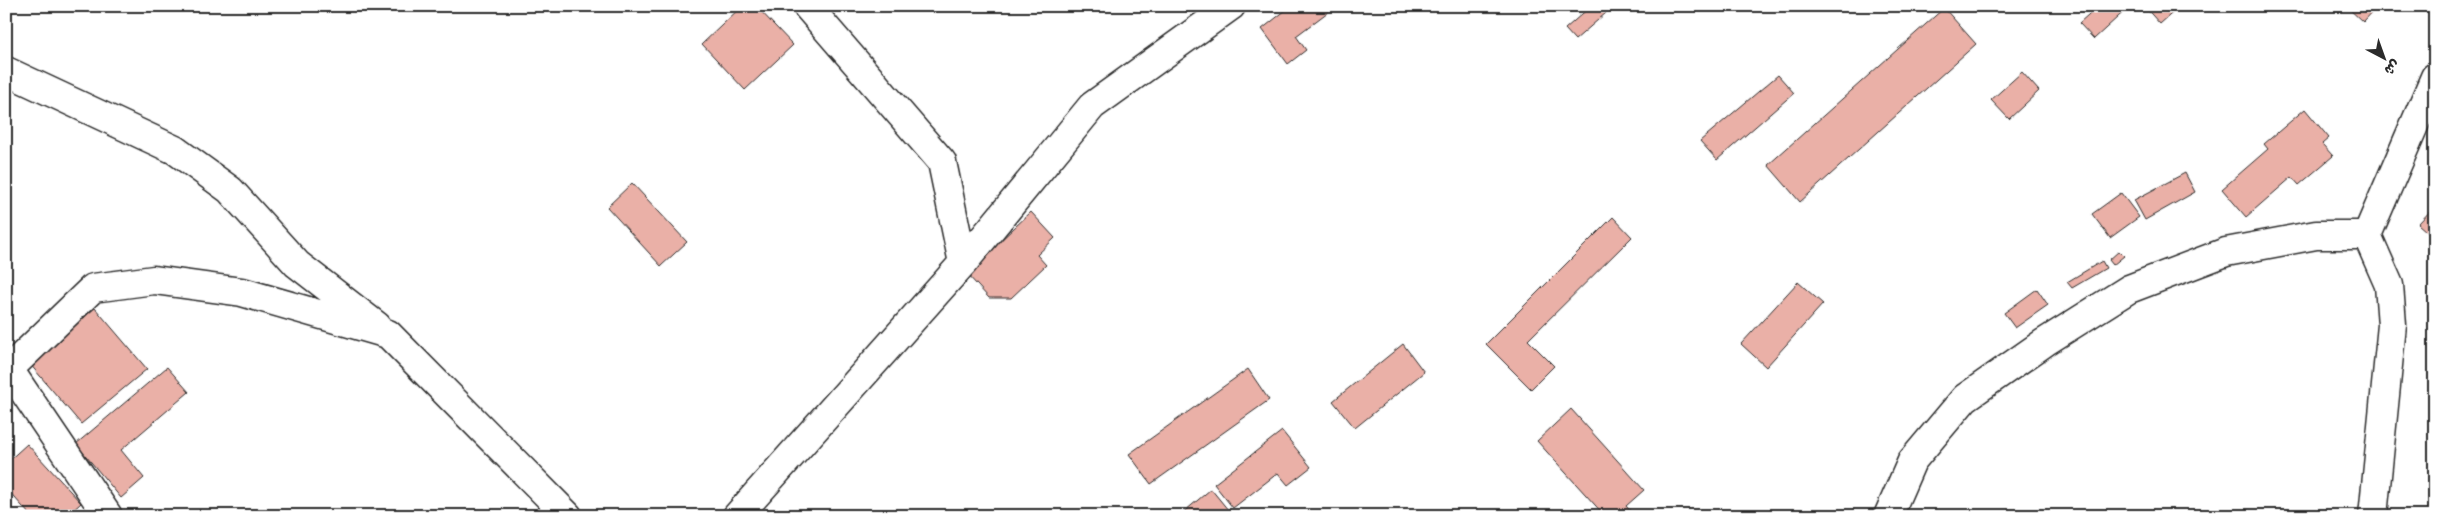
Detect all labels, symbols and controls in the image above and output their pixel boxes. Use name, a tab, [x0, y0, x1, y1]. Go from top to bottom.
north arrow	[2358, 32, 2408, 82]
text: ش	[2378, 53, 2406, 82]

